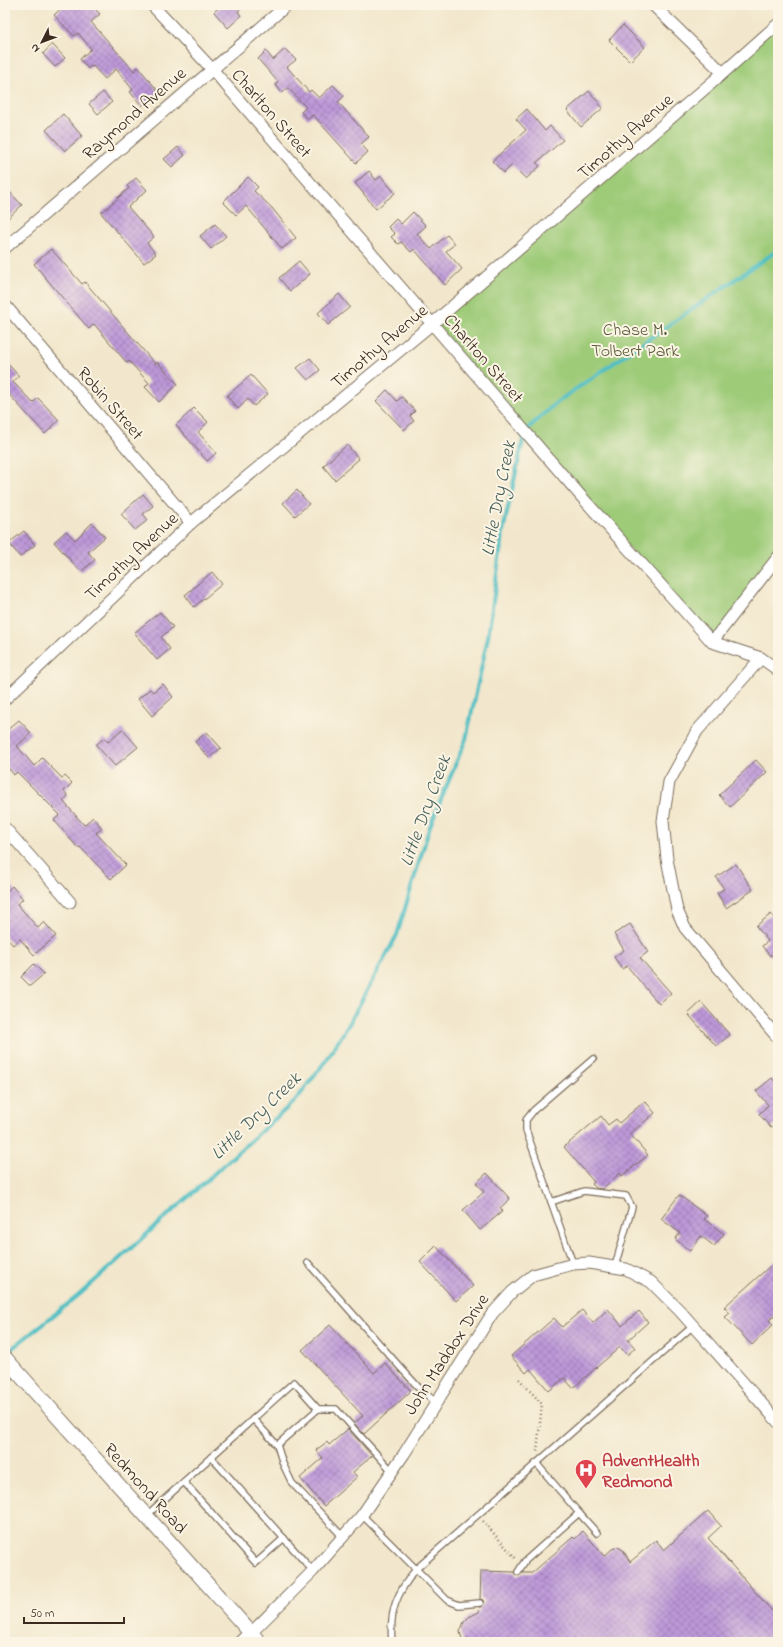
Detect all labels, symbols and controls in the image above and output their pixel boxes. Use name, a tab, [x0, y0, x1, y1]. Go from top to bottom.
north arrow	[22, 22, 62, 62]
text: N	[27, 40, 44, 56]
street label: Raymond Avenue	[78, 61, 194, 167]
street label: Charlton Street	[224, 64, 317, 165]
street label: Timothy Avenue	[573, 88, 681, 187]
street label: Timothy Avenue	[326, 298, 435, 396]
street label: Charlton Street	[436, 309, 529, 410]
park label: Chase M. Tolbert Park	[591, 318, 679, 365]
street label: Robin Street	[70, 362, 149, 447]
water label: Little Dry Creek	[475, 438, 524, 558]
street label: Timothy Avenue	[80, 506, 186, 608]
water label: Little Dry Creek	[394, 751, 459, 870]
water label: Little Dry Creek	[205, 1066, 308, 1167]
street label: John Maddox Drive	[399, 1289, 497, 1421]
street label: Redmond Road	[97, 1438, 192, 1540]
place label: AdventHealth Redmond	[602, 1449, 700, 1496]
hospital icon: AdventHealth Redmond	[573, 1457, 599, 1490]
scale bar	[24, 1599, 124, 1625]
text: 50 m	[30, 1605, 54, 1623]

